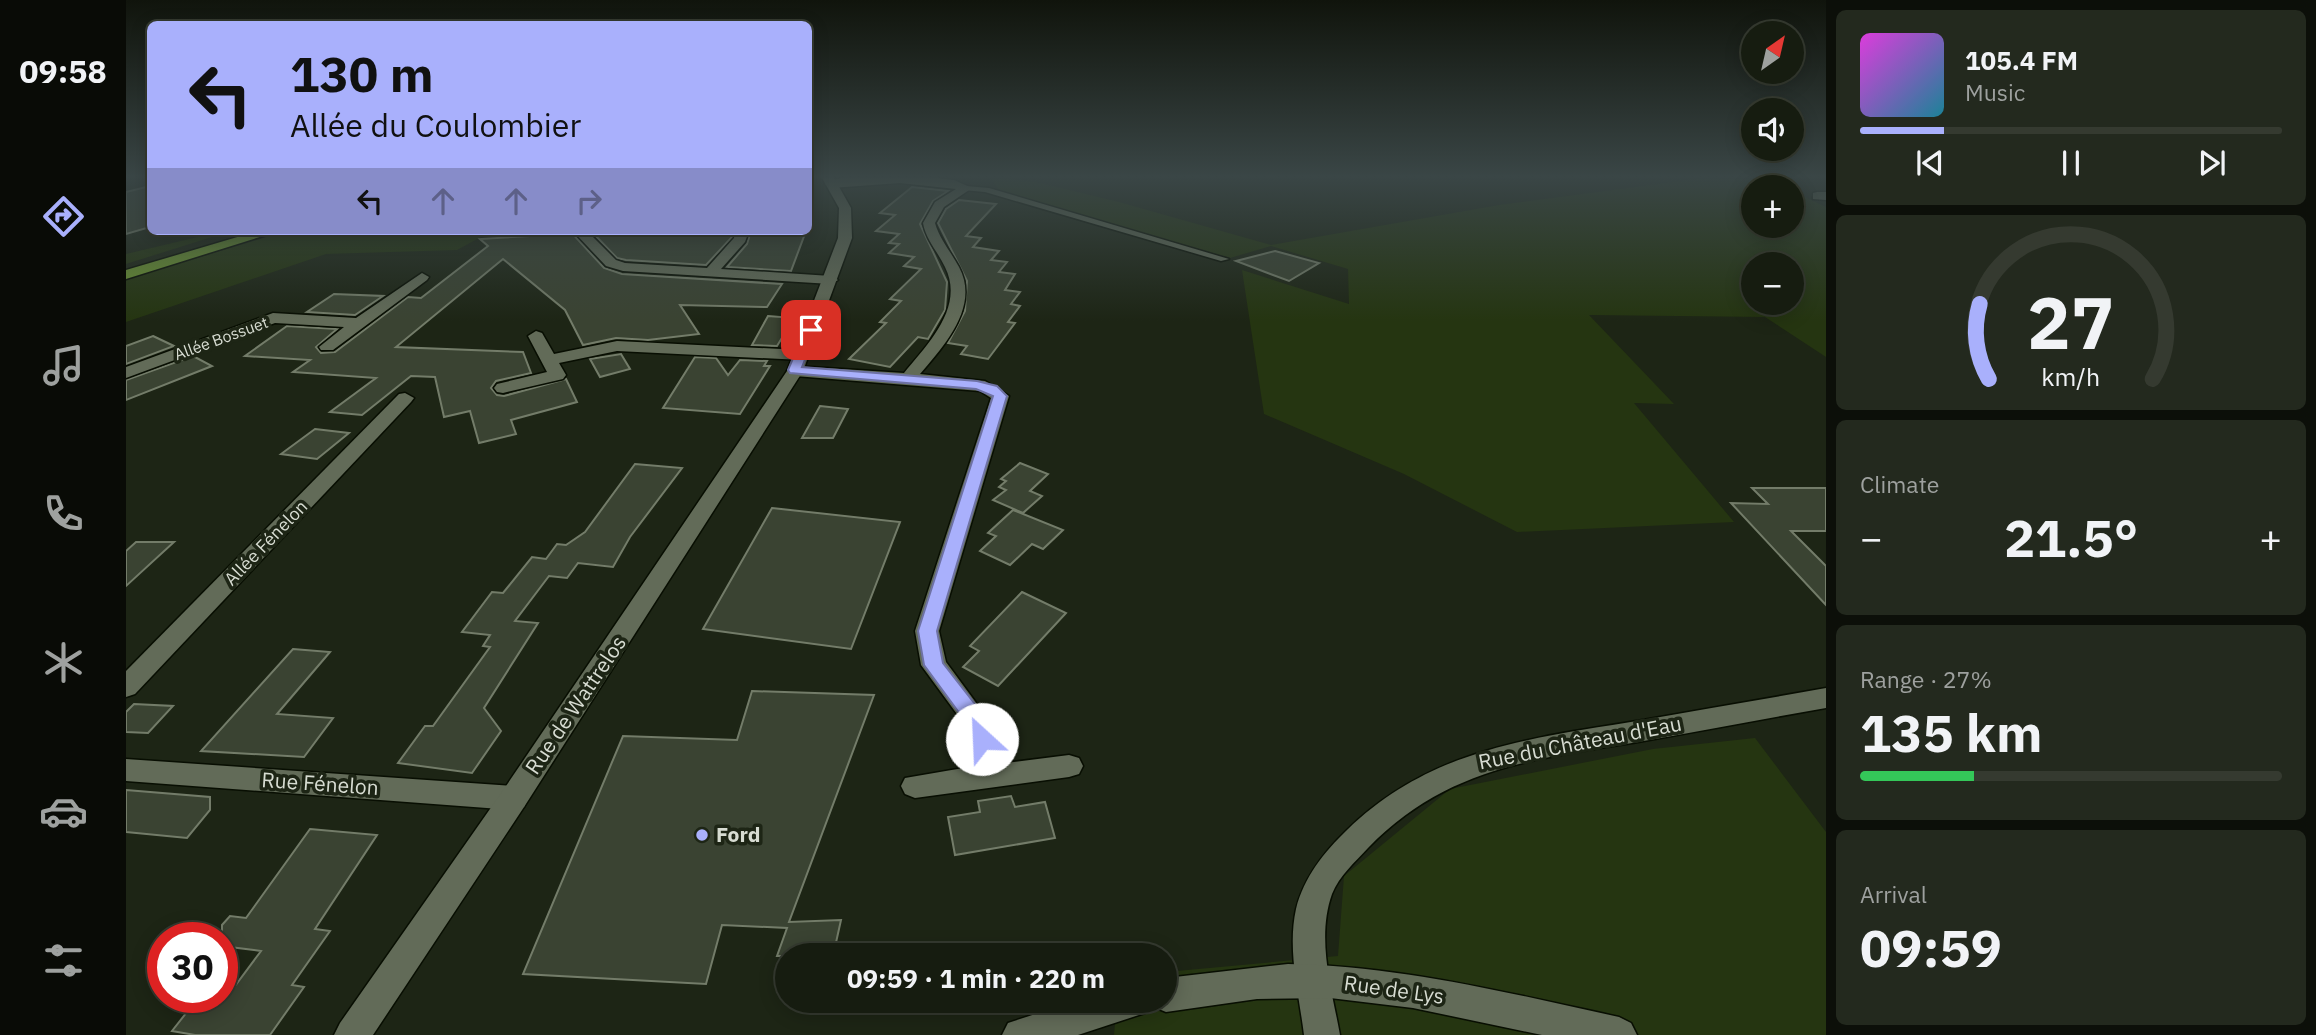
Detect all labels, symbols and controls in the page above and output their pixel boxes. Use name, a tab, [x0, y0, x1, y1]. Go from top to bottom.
north arrow	[1741, 21, 1804, 84]
map controls	[1741, 21, 1804, 315]
text: 130 m	[290, 42, 434, 105]
text: 105.4 FM	[1965, 43, 2078, 77]
icon: left	[175, 49, 266, 140]
text: 09:58	[19, 50, 107, 92]
text: Music	[1965, 77, 2025, 107]
button: sound	[1741, 98, 1804, 161]
text: Allée du Coulombier	[290, 104, 581, 146]
icon: previous	[1911, 144, 1949, 182]
icon: pause	[2052, 144, 2090, 182]
icon: next	[2193, 144, 2231, 182]
button: +	[1741, 175, 1804, 238]
icon: left	[351, 182, 389, 220]
icon: ahead	[424, 182, 462, 220]
icon: ahead	[497, 182, 535, 220]
icon: right	[570, 182, 608, 220]
icon: directions	[39, 192, 88, 241]
button: −	[1741, 252, 1804, 315]
text: 27	[2027, 274, 2115, 369]
pin	[781, 300, 841, 360]
icon: arrive	[792, 311, 830, 349]
street label: Allée Bossuet	[171, 312, 271, 364]
icon: music	[39, 341, 88, 390]
text: km/h	[2042, 359, 2100, 392]
text: Climate	[1860, 469, 1939, 499]
icon: phone	[39, 489, 88, 538]
street label: Allée Fénelon	[219, 495, 312, 590]
text: 21.5°	[2004, 504, 2138, 571]
text: −	[1860, 513, 1883, 562]
text: +	[2259, 513, 2282, 562]
street label: Rue de Wattrelos	[518, 630, 632, 779]
icon: climate	[39, 638, 88, 687]
text: Range · 27%	[1860, 664, 1992, 694]
text: 135 km	[1860, 699, 2042, 766]
position arrow	[945, 702, 1019, 776]
street label: Rue du Château d'Eau	[1476, 709, 1684, 775]
street label: Rue Fénelon	[261, 765, 380, 801]
icon: car	[39, 787, 88, 836]
place label: Ford	[716, 820, 761, 848]
marker: Ford	[694, 827, 710, 843]
text: Arrival	[1860, 879, 1927, 909]
text: 09:59	[1860, 914, 2002, 981]
speed limit sign: 30	[147, 922, 238, 1013]
icon: filters	[39, 936, 88, 985]
text: 09:59 · 1 min · 220 m	[847, 961, 1105, 995]
street label: Rue de Lys	[1342, 968, 1446, 1010]

